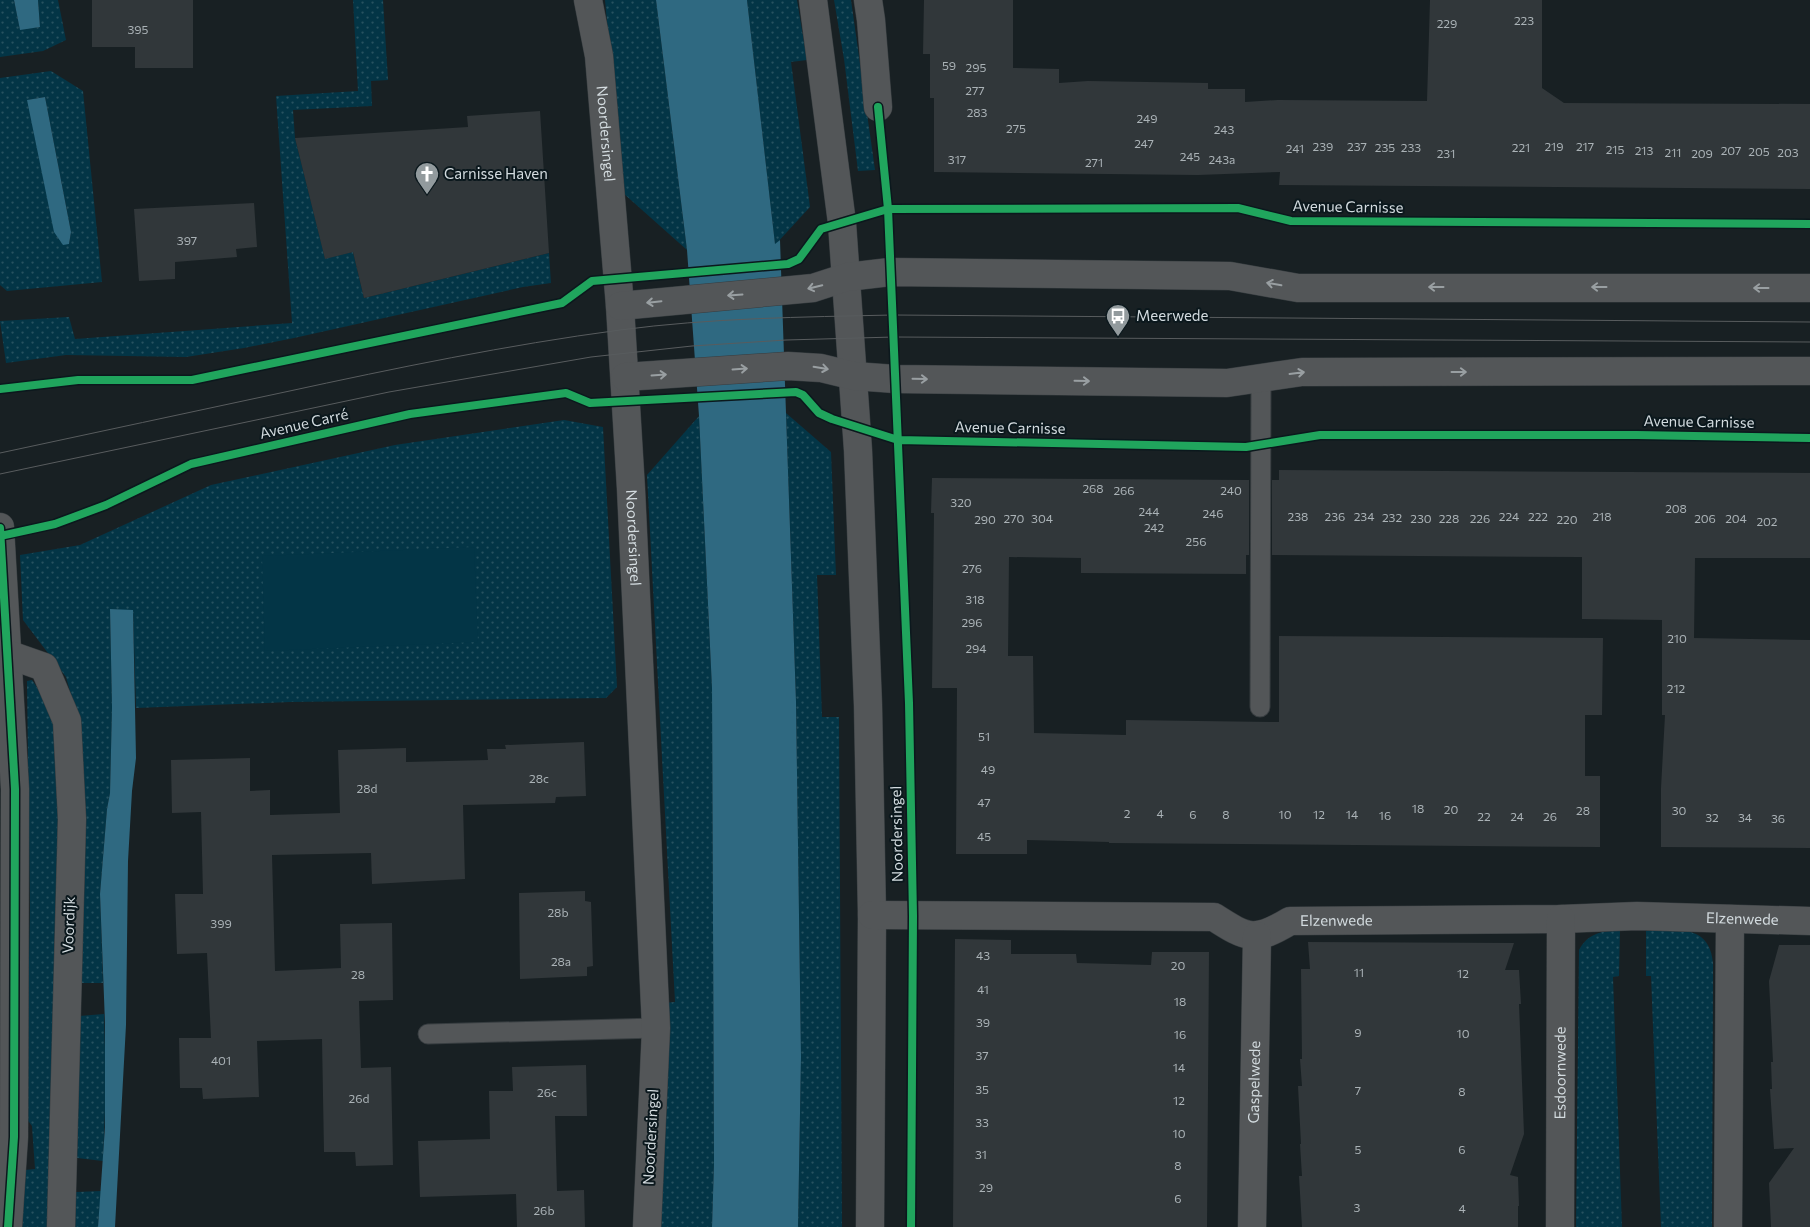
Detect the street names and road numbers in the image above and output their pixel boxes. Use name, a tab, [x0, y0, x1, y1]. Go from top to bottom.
street label: Noordersingel	[594, 85, 620, 182]
street label: Avenue Carnisse	[1292, 196, 1404, 216]
street label: Avenue Carré	[258, 404, 350, 442]
street label: Avenue Carnisse	[1643, 411, 1755, 431]
street label: Avenue Carnisse	[954, 417, 1066, 437]
street label: Noordersingel	[623, 489, 645, 586]
street label: Noordersingel	[886, 786, 906, 882]
street label: Voordijk	[58, 896, 78, 954]
street label: Elzenwede	[1706, 908, 1779, 928]
street label: Elzenwede	[1300, 910, 1373, 929]
street label: Esdoornwede	[1550, 1026, 1569, 1120]
street label: Gaspelwede	[1244, 1040, 1263, 1123]
street label: Noordersingel	[638, 1088, 662, 1185]

